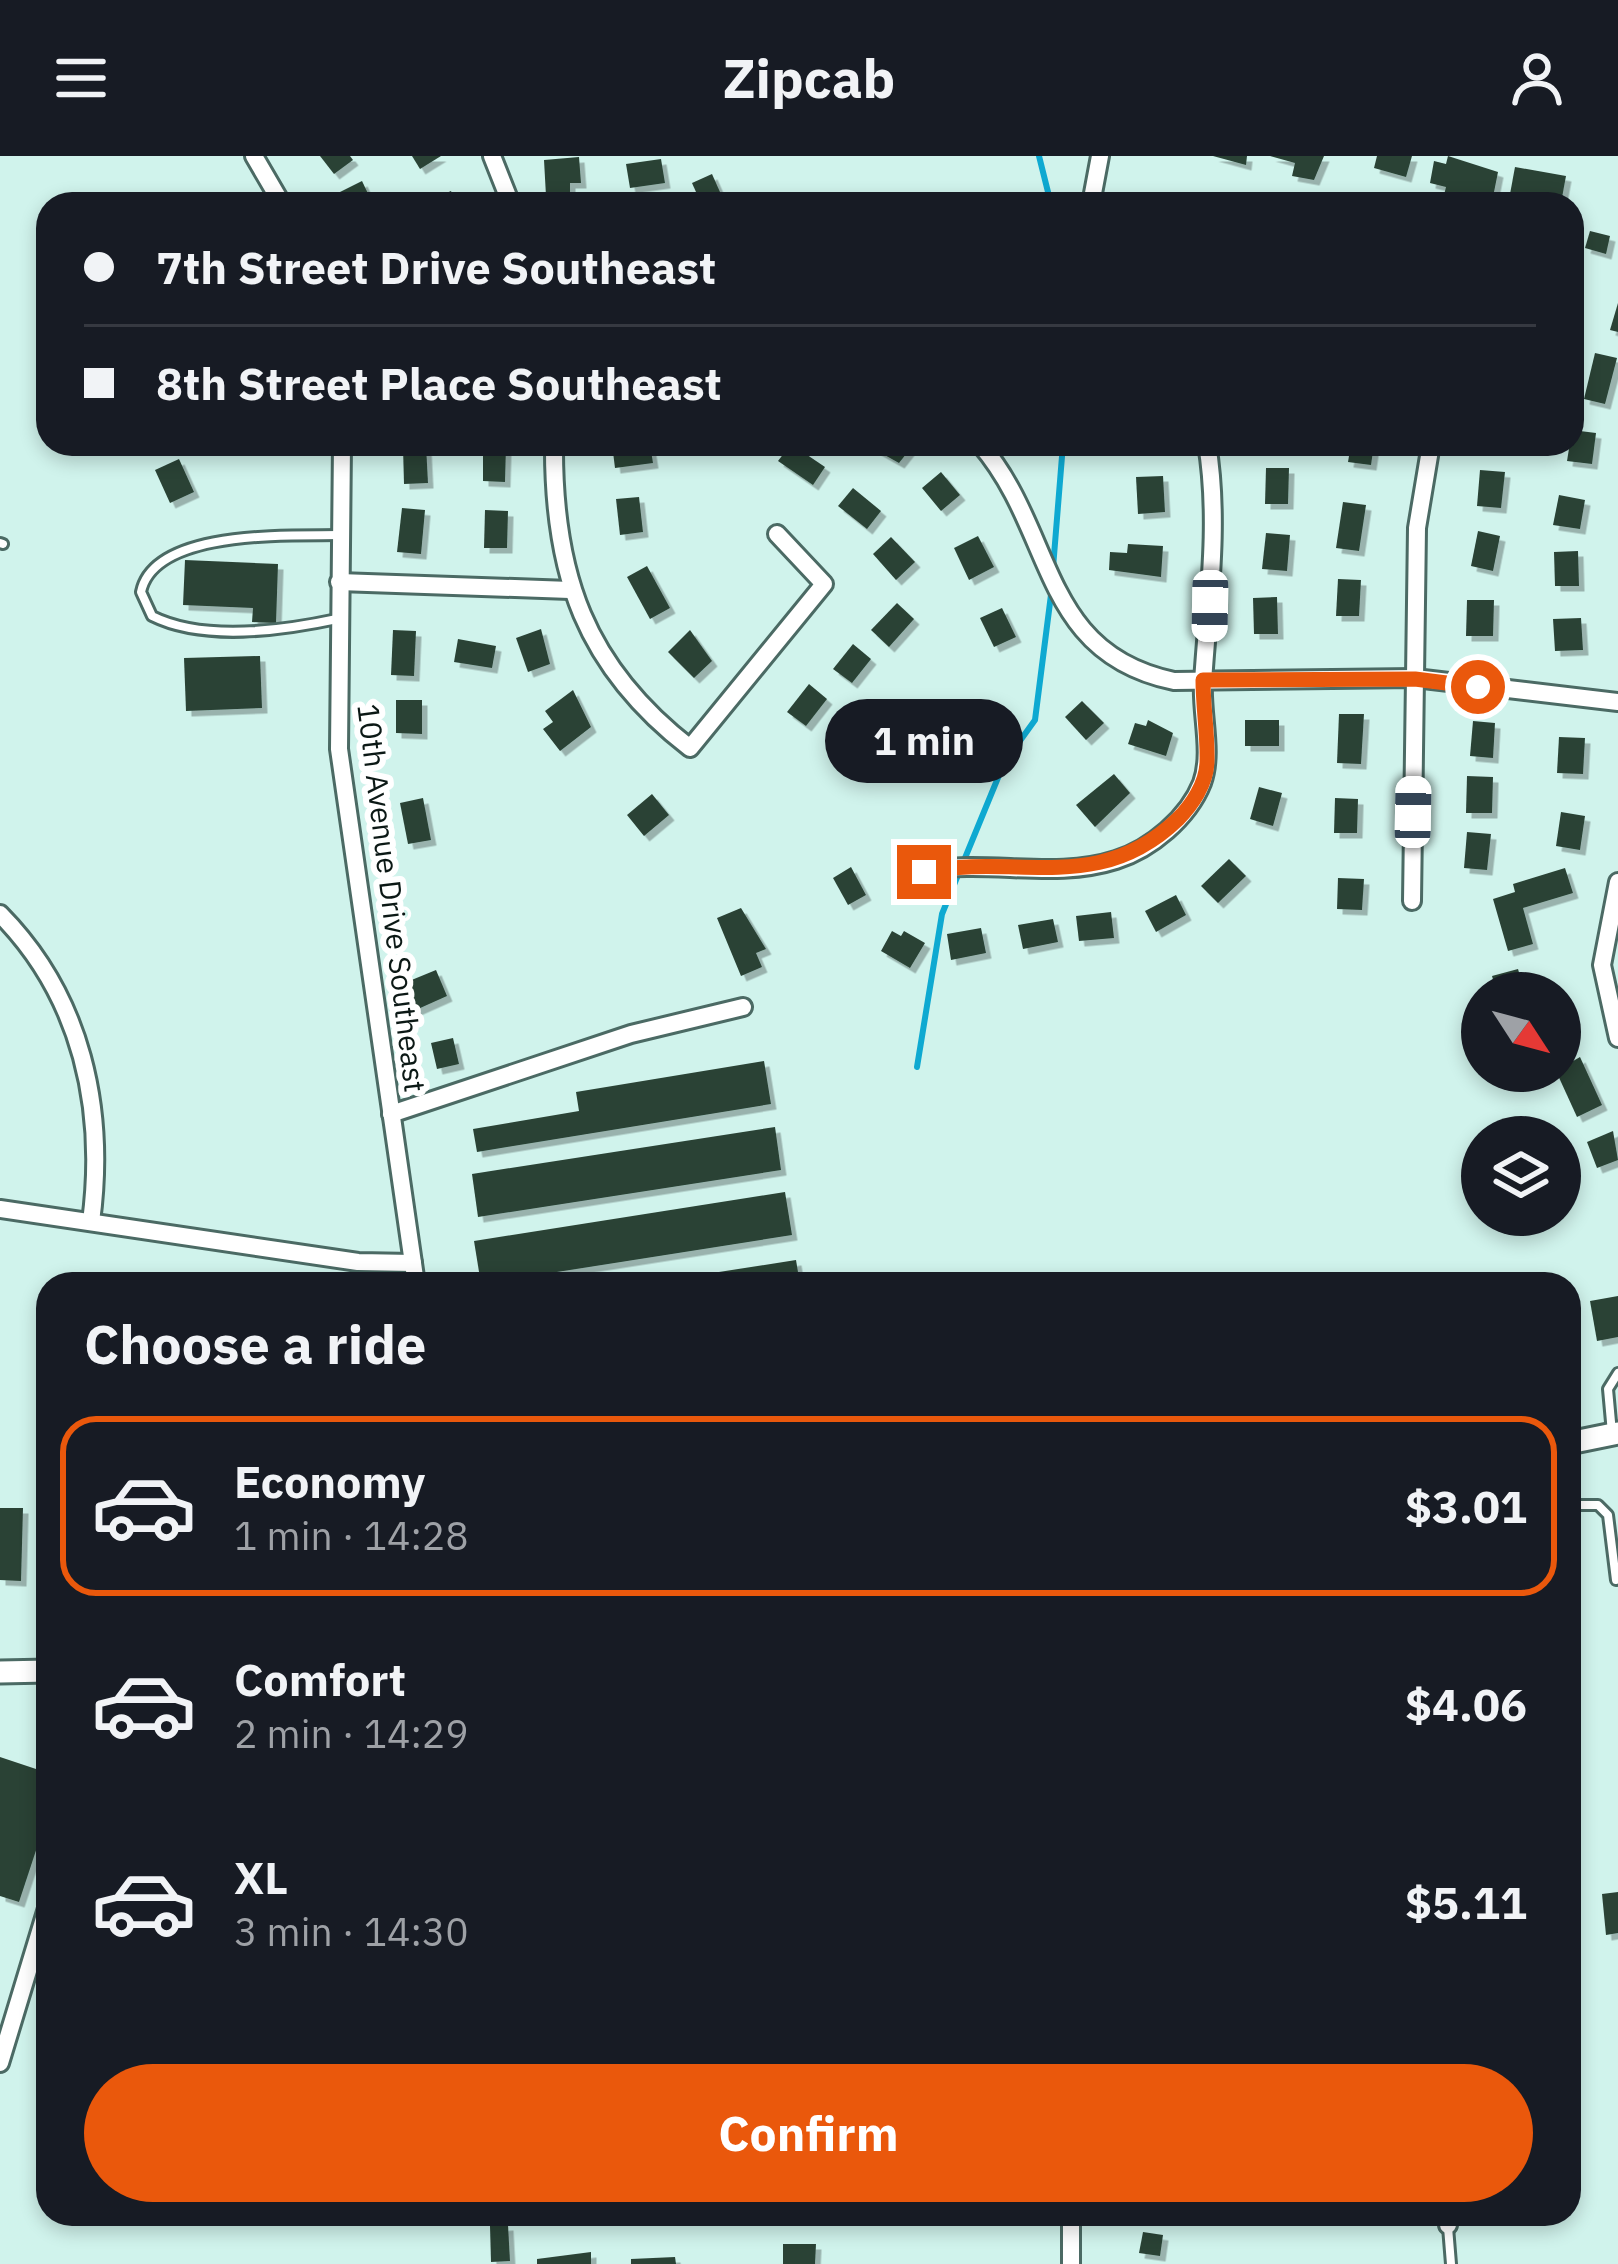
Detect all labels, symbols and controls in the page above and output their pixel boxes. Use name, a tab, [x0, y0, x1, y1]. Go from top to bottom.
text: Zipcab	[723, 43, 895, 113]
icon: menu	[48, 45, 114, 111]
icon: person	[1504, 45, 1570, 111]
text: 7th Street Drive Southeast	[156, 238, 716, 296]
text: 8th Street Place Southeast	[156, 354, 722, 412]
car	[1191, 570, 1229, 642]
route start	[1451, 660, 1505, 714]
callout: 1 min	[825, 698, 1023, 782]
street label: 10th Avenue Drive Southeast	[349, 701, 436, 1094]
text: 1 min	[873, 715, 975, 766]
car	[1394, 776, 1432, 848]
route end	[897, 845, 951, 899]
north arrow	[1461, 972, 1581, 1092]
map controls	[1461, 972, 1581, 1236]
button: layers	[1461, 1116, 1581, 1236]
text: Choose a ride	[84, 1309, 426, 1379]
icon: car	[90, 1452, 198, 1560]
text: Economy	[234, 1452, 425, 1510]
text: $3.01	[1405, 1477, 1527, 1535]
text: 1 min · 14:28	[234, 1510, 469, 1561]
icon: car	[90, 1650, 198, 1758]
text: Comfort	[234, 1650, 406, 1708]
text: $4.06	[1405, 1675, 1527, 1733]
text: 2 min · 14:29	[234, 1708, 469, 1759]
icon: car	[90, 1848, 198, 1956]
text: XL	[234, 1848, 288, 1906]
text: $5.11	[1405, 1873, 1527, 1931]
text: 3 min · 14:30	[234, 1906, 469, 1957]
button: Confirm	[84, 2064, 1533, 2202]

